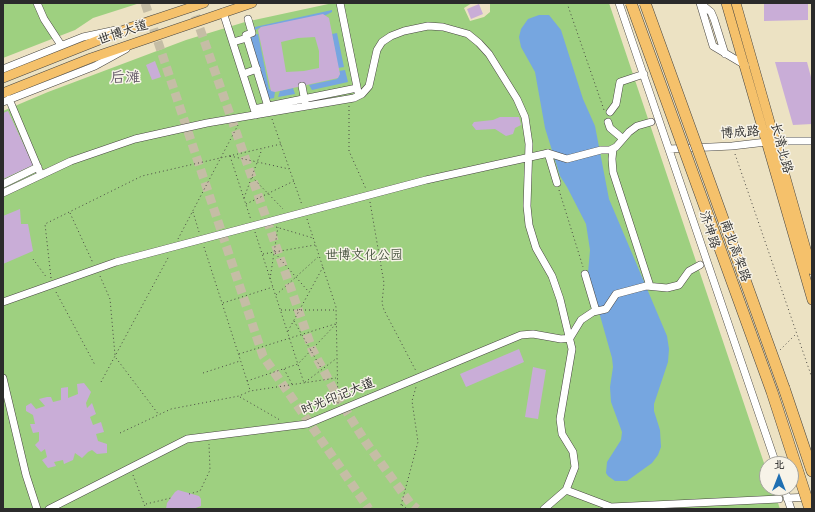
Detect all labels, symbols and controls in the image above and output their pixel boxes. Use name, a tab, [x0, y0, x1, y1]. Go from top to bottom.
street label: 世博大道	[96, 18, 150, 48]
district label: 后滩	[110, 69, 140, 87]
street label: 长清北路	[767, 121, 795, 175]
street label: 博成路	[720, 124, 760, 142]
street label: 济坤路	[696, 209, 722, 251]
street label: 南北高架路	[717, 218, 753, 284]
park label: 世博文化公园	[325, 248, 403, 264]
street label: 时光印记大道	[299, 375, 377, 419]
text: 北	[774, 455, 785, 474]
north arrow	[759, 456, 799, 496]

